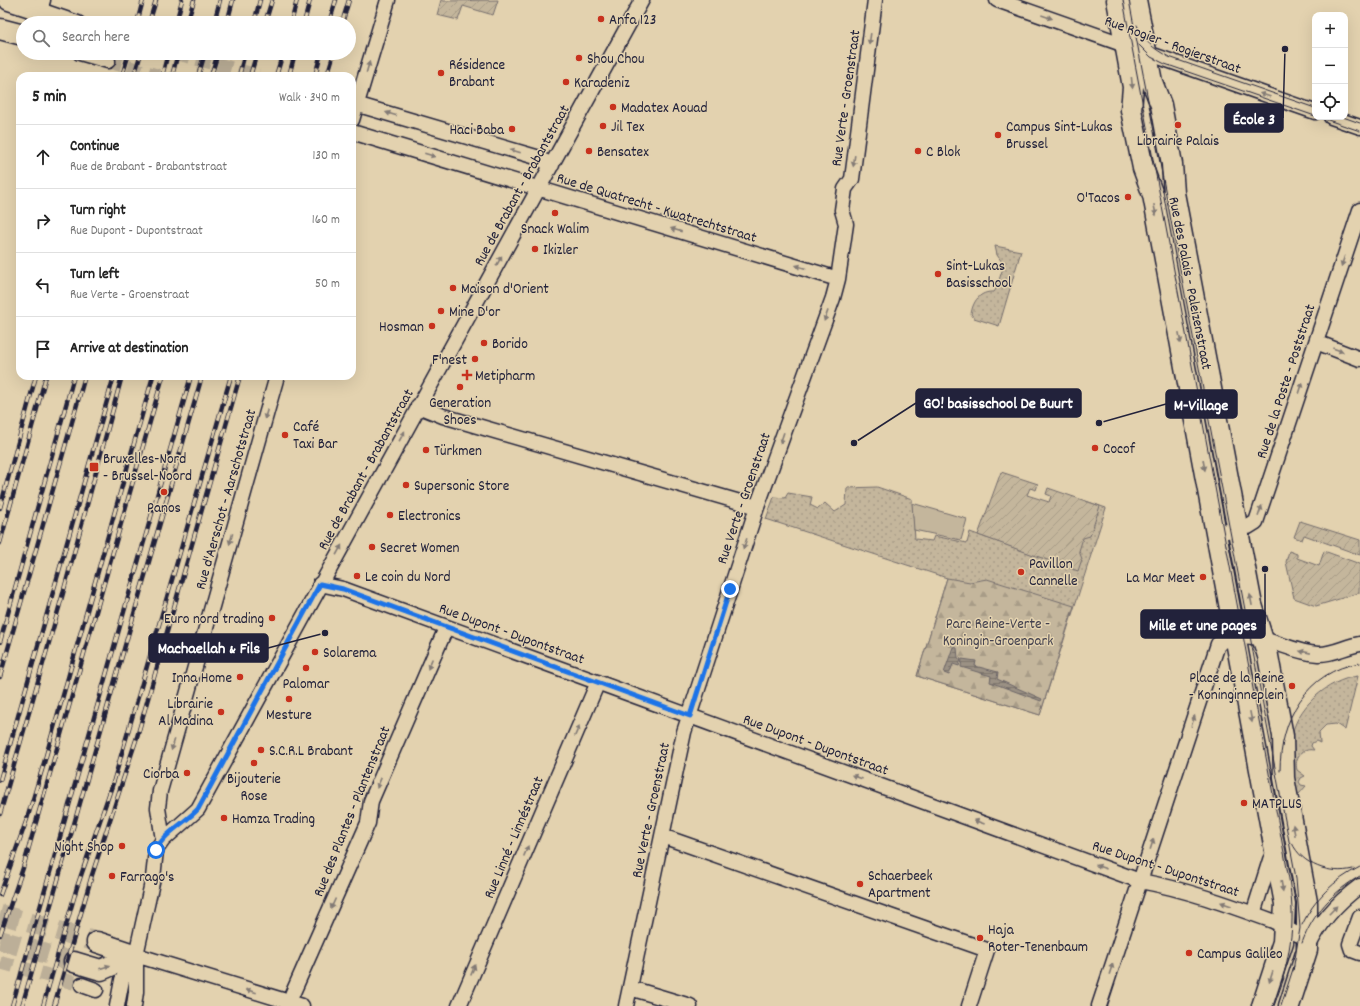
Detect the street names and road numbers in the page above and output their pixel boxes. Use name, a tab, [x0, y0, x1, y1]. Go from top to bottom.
street label: Rue Rogier - Rogierstraat	[1101, 11, 1244, 81]
street label: Rue Verte - Groenstraat	[827, 28, 868, 168]
street label: Rue de Brabant - Brabantstraat	[469, 101, 577, 271]
street label: Rue de Quatrecht - Kwatrechtstraat	[554, 168, 760, 250]
street label: Rue des Palais - Paleizenstraat	[1161, 195, 1217, 372]
street label: Rue de la Poste - Poststraat	[1252, 301, 1322, 462]
street label: Rue de Brabant - Brabantstraat	[313, 385, 421, 555]
street label: Rue d'Aerschot - Aarschotstraat	[191, 406, 263, 592]
street label: Rue Verte - Groenstraat	[712, 430, 778, 567]
street label: Rue Dupont - Dupontstraat	[435, 598, 588, 672]
street label: Rue Dupont - Dupontstraat	[739, 709, 892, 783]
street label: Rue des Plantes - Plantenstraat	[308, 723, 397, 900]
street label: Rue Verte - Groenstraat	[627, 740, 677, 880]
street label: Rue Linné - Linnéstraat	[479, 773, 551, 902]
street label: Rue Dupont - Dupontstraat	[1089, 836, 1242, 904]

